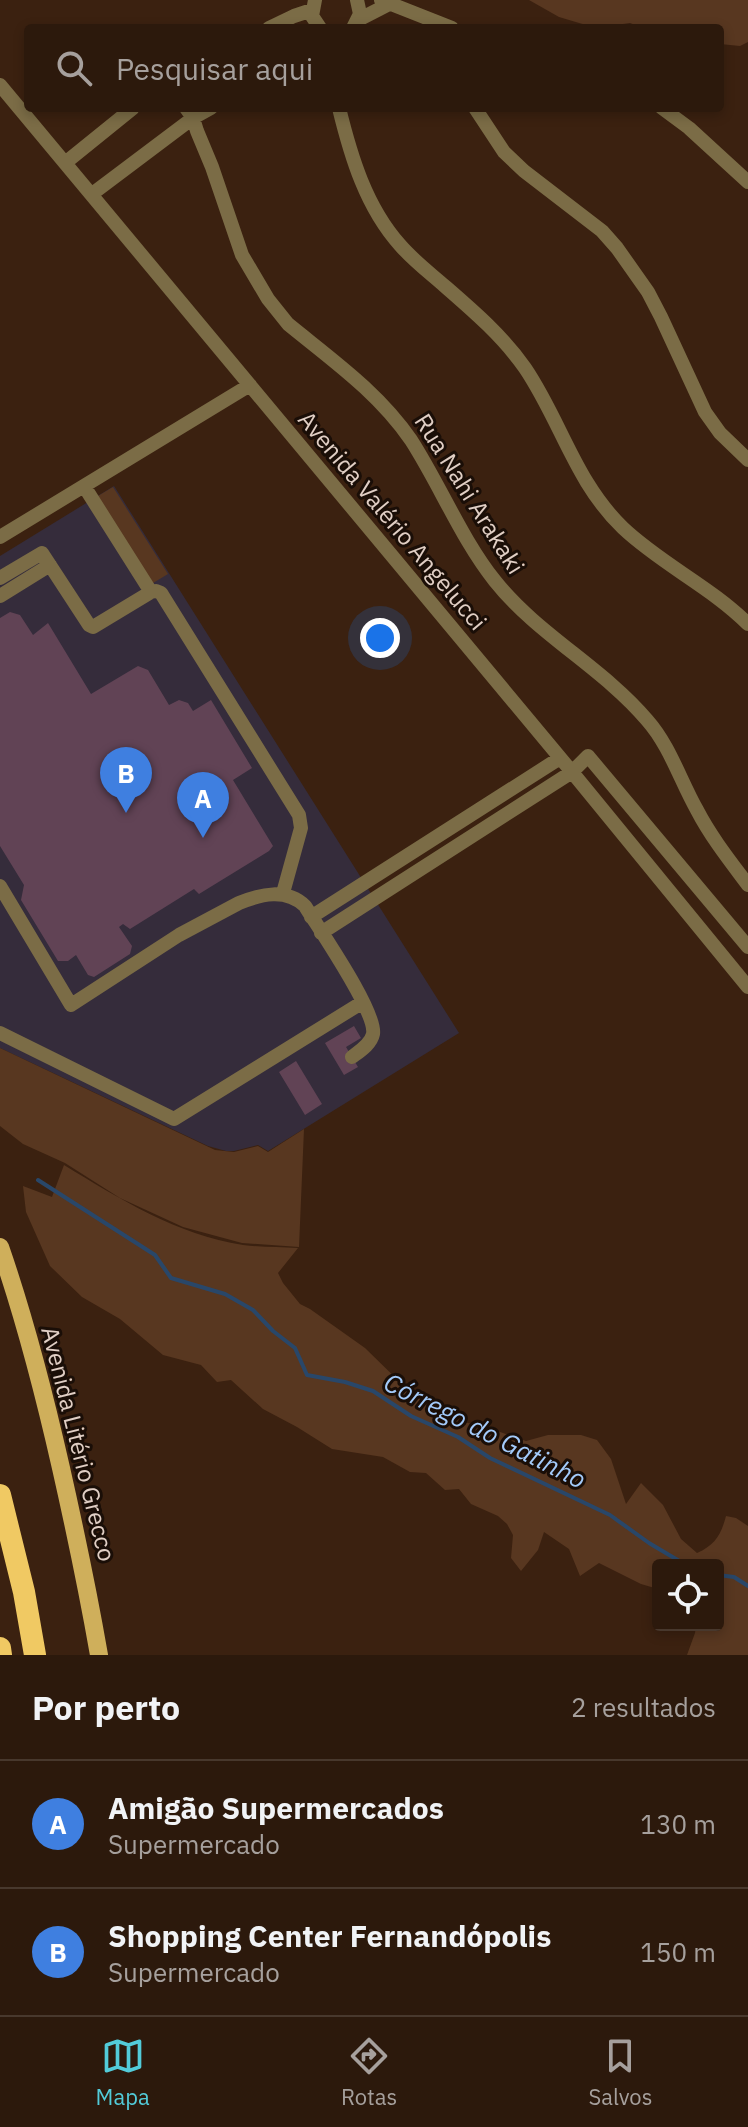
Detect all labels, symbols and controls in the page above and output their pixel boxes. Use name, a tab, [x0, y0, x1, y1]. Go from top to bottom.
search box	[24, 24, 724, 112]
icon: search	[52, 46, 96, 90]
text: Pesquisar aqui	[116, 49, 313, 88]
street label: Avenida Valério Angelucci	[292, 404, 494, 637]
street label: Rua Nahi Arakaki	[408, 407, 532, 580]
your location	[360, 618, 400, 658]
pin: B	[100, 747, 152, 813]
pin: A	[177, 772, 229, 838]
street label: Avenida Litério Grecco	[34, 1323, 124, 1565]
water label: Córrego do Gatinho	[379, 1364, 592, 1496]
map controls	[652, 1559, 724, 1631]
button: locate	[652, 1559, 724, 1631]
text: Por perto	[32, 1685, 180, 1729]
text: 2 resultados	[571, 1690, 716, 1724]
text: Amigão Supermercados	[108, 1788, 444, 1827]
text: A	[49, 1807, 67, 1841]
text: 130 m	[640, 1807, 716, 1841]
text: Supermercado	[108, 1827, 280, 1861]
text: Shopping Center Fernandópolis	[108, 1916, 551, 1955]
text: B	[49, 1935, 67, 1969]
text: 150 m	[640, 1935, 716, 1969]
text: Supermercado	[108, 1955, 280, 1989]
tab: Mapa	[96, 2034, 150, 2111]
tab: Rotas	[341, 2034, 397, 2111]
tab: Salvos	[588, 2034, 652, 2111]

